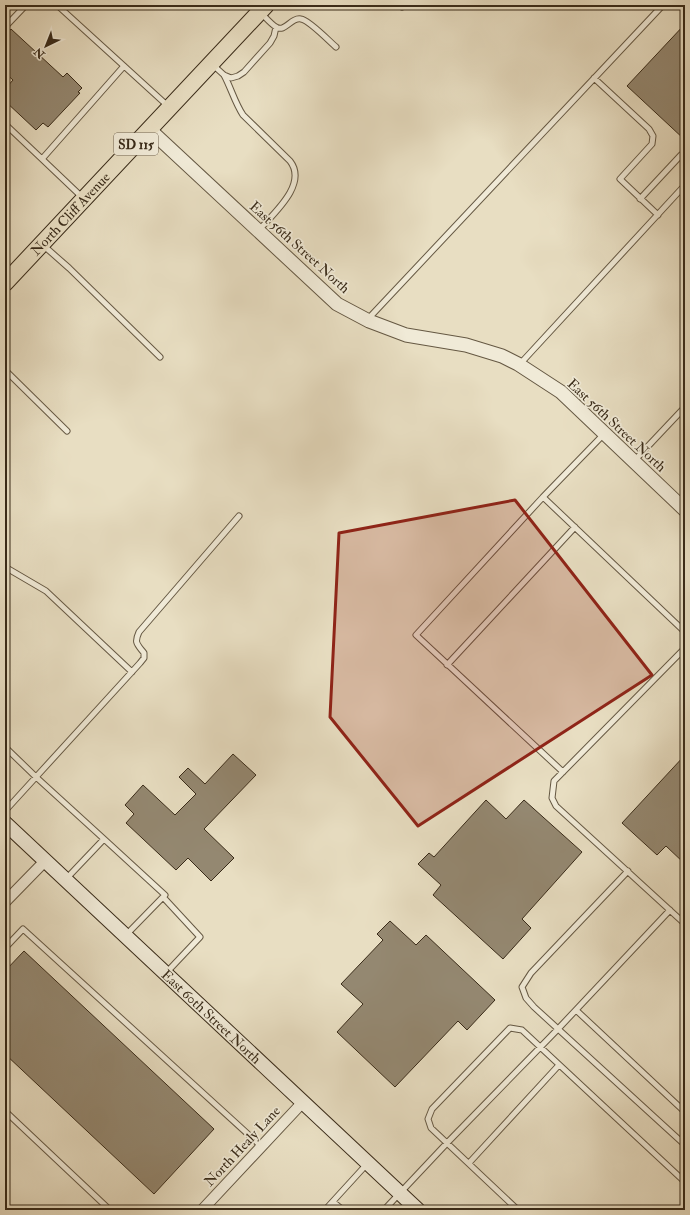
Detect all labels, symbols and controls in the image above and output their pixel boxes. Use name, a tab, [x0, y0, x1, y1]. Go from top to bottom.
north arrow	[26, 26, 66, 66]
text: N	[31, 44, 48, 62]
road number: SD 115	[114, 133, 158, 155]
street label: North Cliff Avenue	[27, 169, 114, 259]
street label: East 56th Street North	[246, 198, 354, 297]
street label: East 56th Street North	[564, 375, 670, 476]
street label: East 60th Street North	[158, 966, 265, 1068]
street label: North Healy Lane	[201, 1103, 285, 1191]

